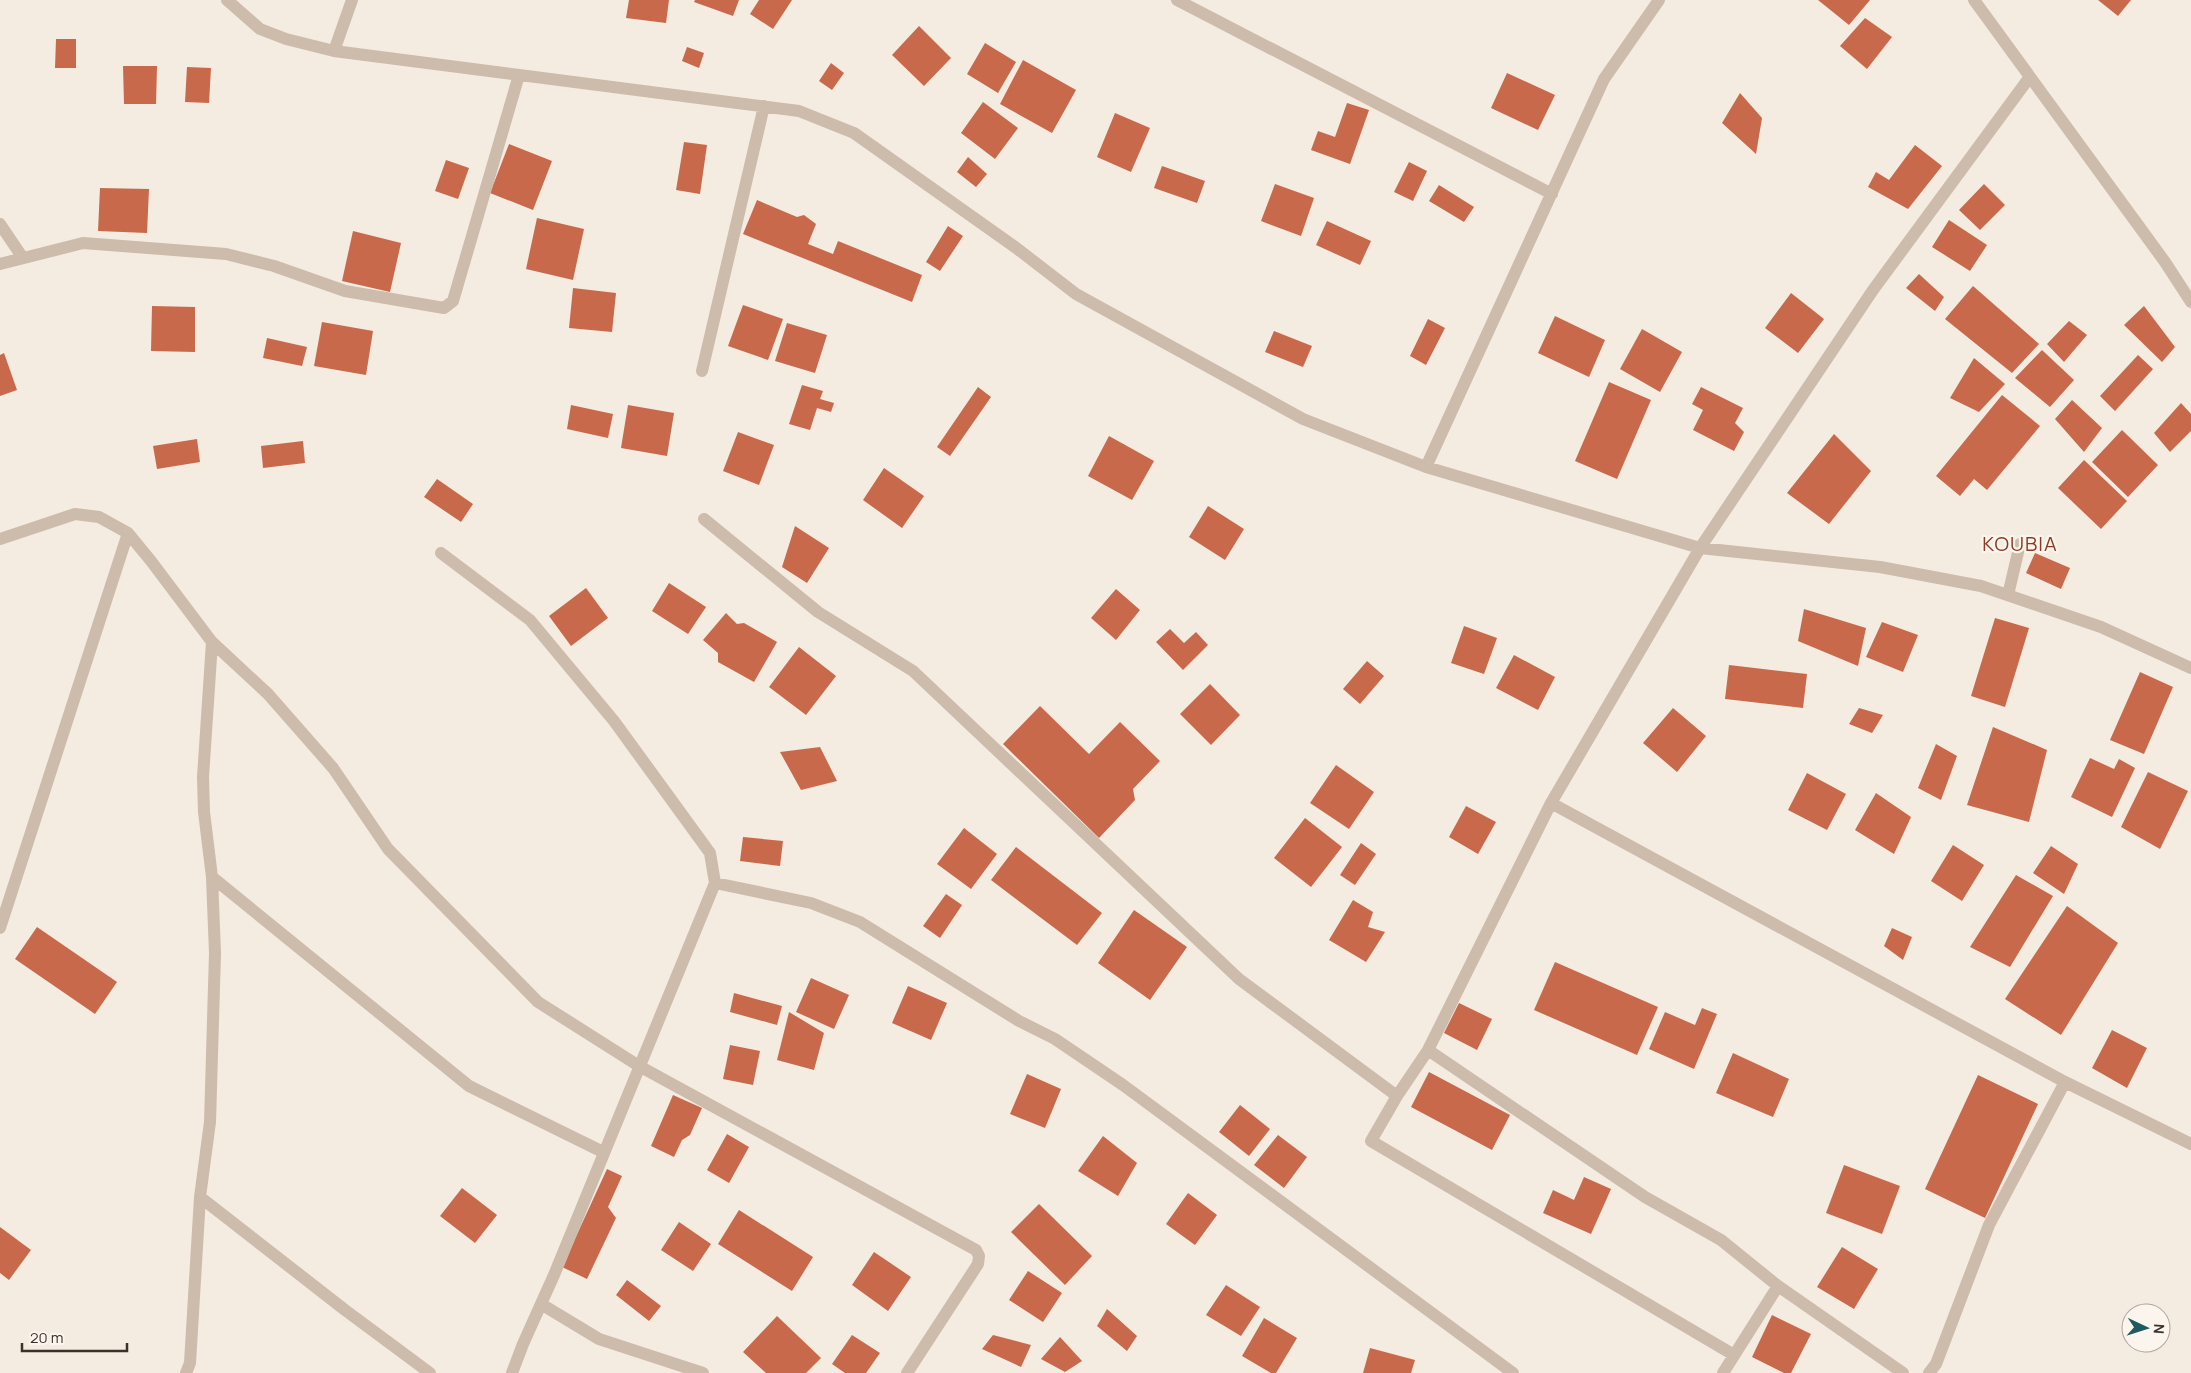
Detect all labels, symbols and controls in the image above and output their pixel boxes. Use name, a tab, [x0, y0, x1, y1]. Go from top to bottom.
district label: KOUBIA	[1982, 530, 2058, 557]
north arrow	[2121, 1303, 2171, 1353]
scale bar	[22, 1320, 128, 1352]
text: N	[2150, 1323, 2169, 1335]
text: 20 m	[30, 1327, 63, 1348]

